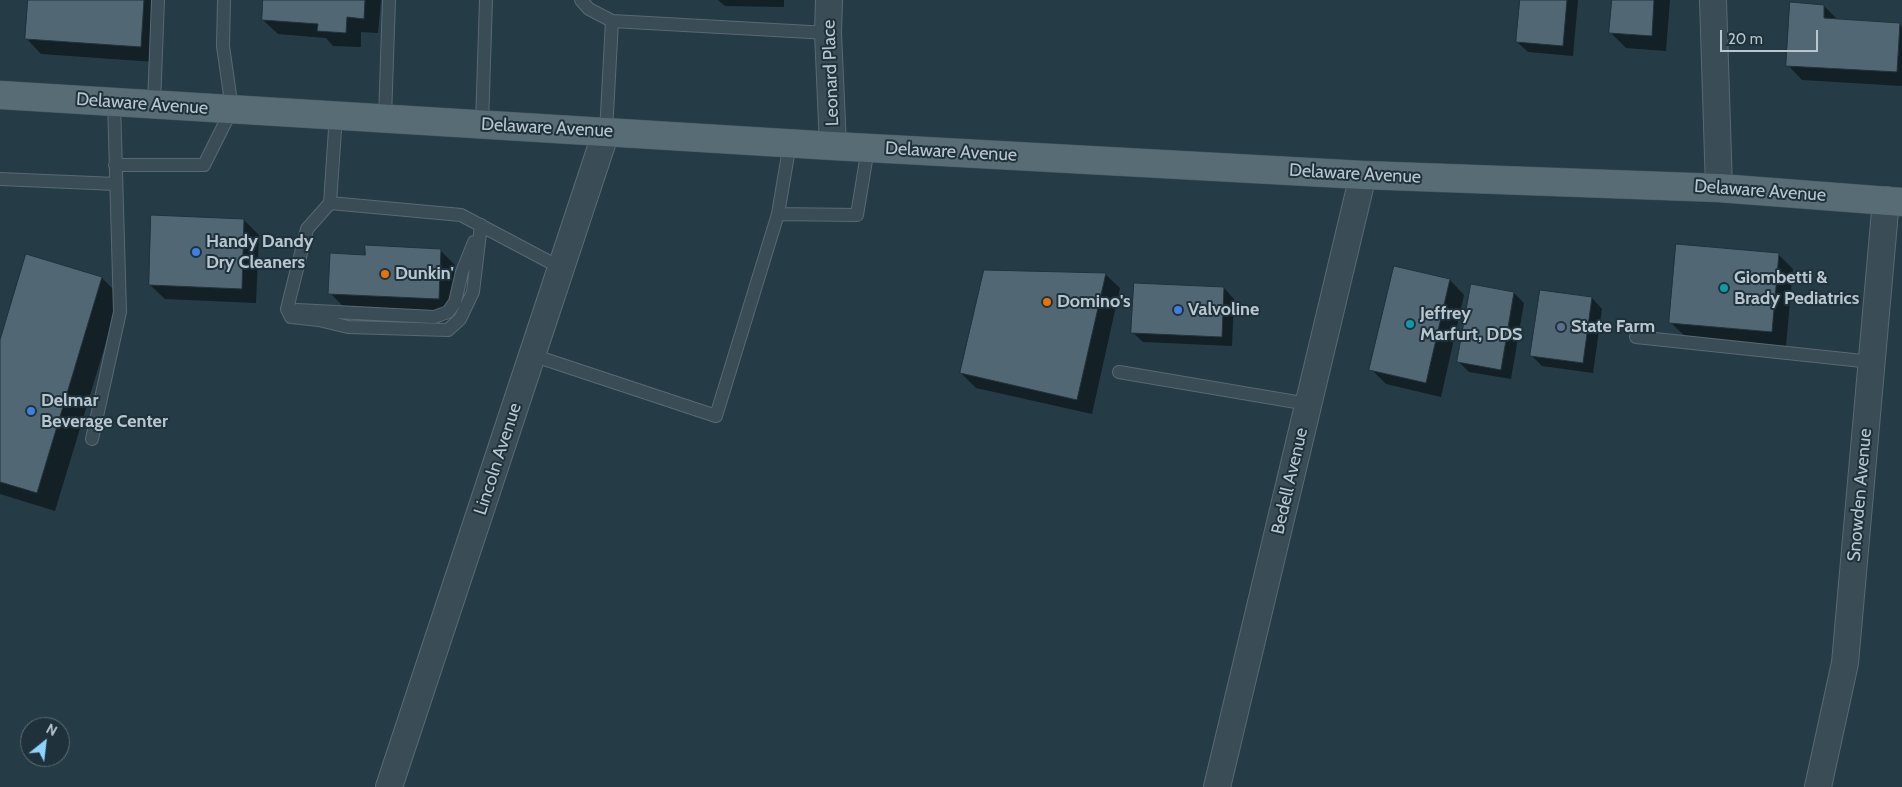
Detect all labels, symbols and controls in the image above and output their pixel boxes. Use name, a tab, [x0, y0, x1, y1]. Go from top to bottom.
street label: Leonard Place	[818, 19, 844, 127]
scale bar	[1722, 20, 1820, 52]
text: 20 m	[1728, 30, 1763, 48]
street label: Delaware Avenue	[75, 89, 209, 119]
street label: Delaware Avenue	[480, 114, 614, 142]
street label: Delaware Avenue	[884, 138, 1018, 166]
street label: Delaware Avenue	[1288, 160, 1422, 188]
street label: Delaware Avenue	[1693, 176, 1827, 206]
place label: Handy Dandy Dry Cleaners	[206, 231, 313, 274]
marker: Handy Dandy Dry Cleaners	[190, 246, 202, 258]
place label: Dunkin'	[395, 263, 454, 285]
place label: Giombetti & Brady Pediatrics	[1734, 267, 1859, 310]
marker: Dunkin'	[379, 268, 391, 280]
marker: Giombetti & Brady Pediatrics	[1718, 282, 1730, 294]
place label: Domino's	[1057, 291, 1131, 313]
marker: Domino's	[1041, 296, 1053, 308]
place label: Valvoline	[1188, 299, 1259, 321]
place label: Jeffrey Marfurt, DDS	[1420, 303, 1523, 346]
marker: Valvoline	[1172, 304, 1184, 316]
place label: State Farm	[1571, 316, 1655, 338]
marker: Jeffrey Marfurt, DDS	[1404, 318, 1416, 330]
marker: State Farm	[1555, 321, 1567, 333]
place label: Delmar Beverage Center	[41, 390, 168, 432]
street label: Lincoln Avenue	[470, 400, 526, 518]
marker: Delmar Beverage Center	[25, 405, 37, 417]
street label: Bedell Avenue	[1267, 426, 1313, 536]
street label: Snowden Avenue	[1843, 427, 1877, 563]
north arrow	[20, 717, 70, 767]
text: N	[43, 719, 60, 740]

